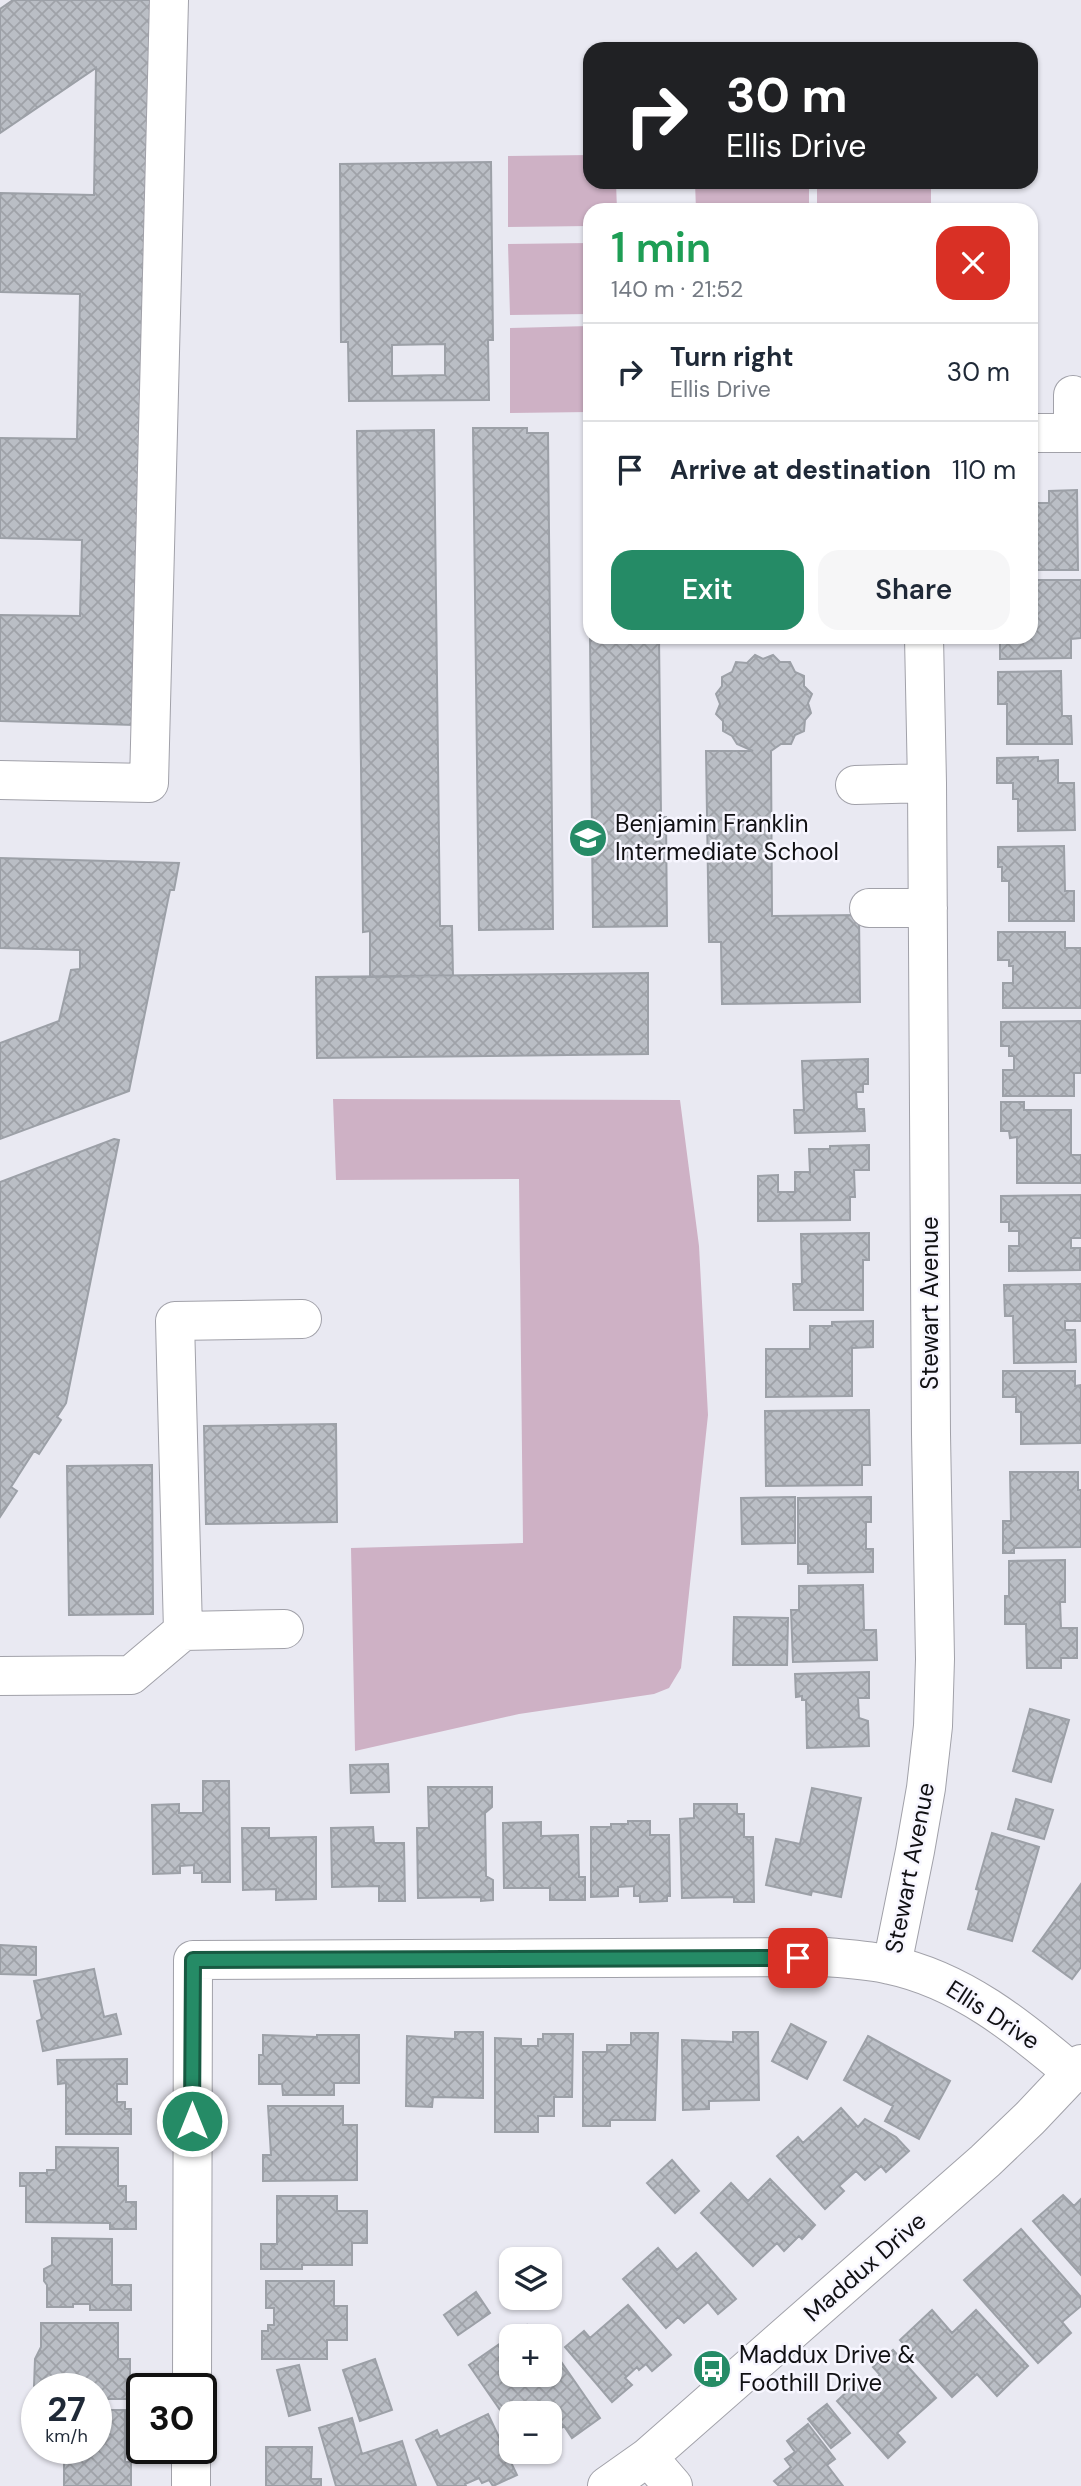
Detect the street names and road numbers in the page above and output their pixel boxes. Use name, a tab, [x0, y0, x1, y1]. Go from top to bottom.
street label: Stewart Avenue	[914, 1216, 945, 1390]
street label: Stewart Avenue	[878, 1780, 941, 1956]
street label: Ellis Drive	[941, 1973, 1046, 2056]
street label: Maddux Drive	[797, 2205, 932, 2328]

